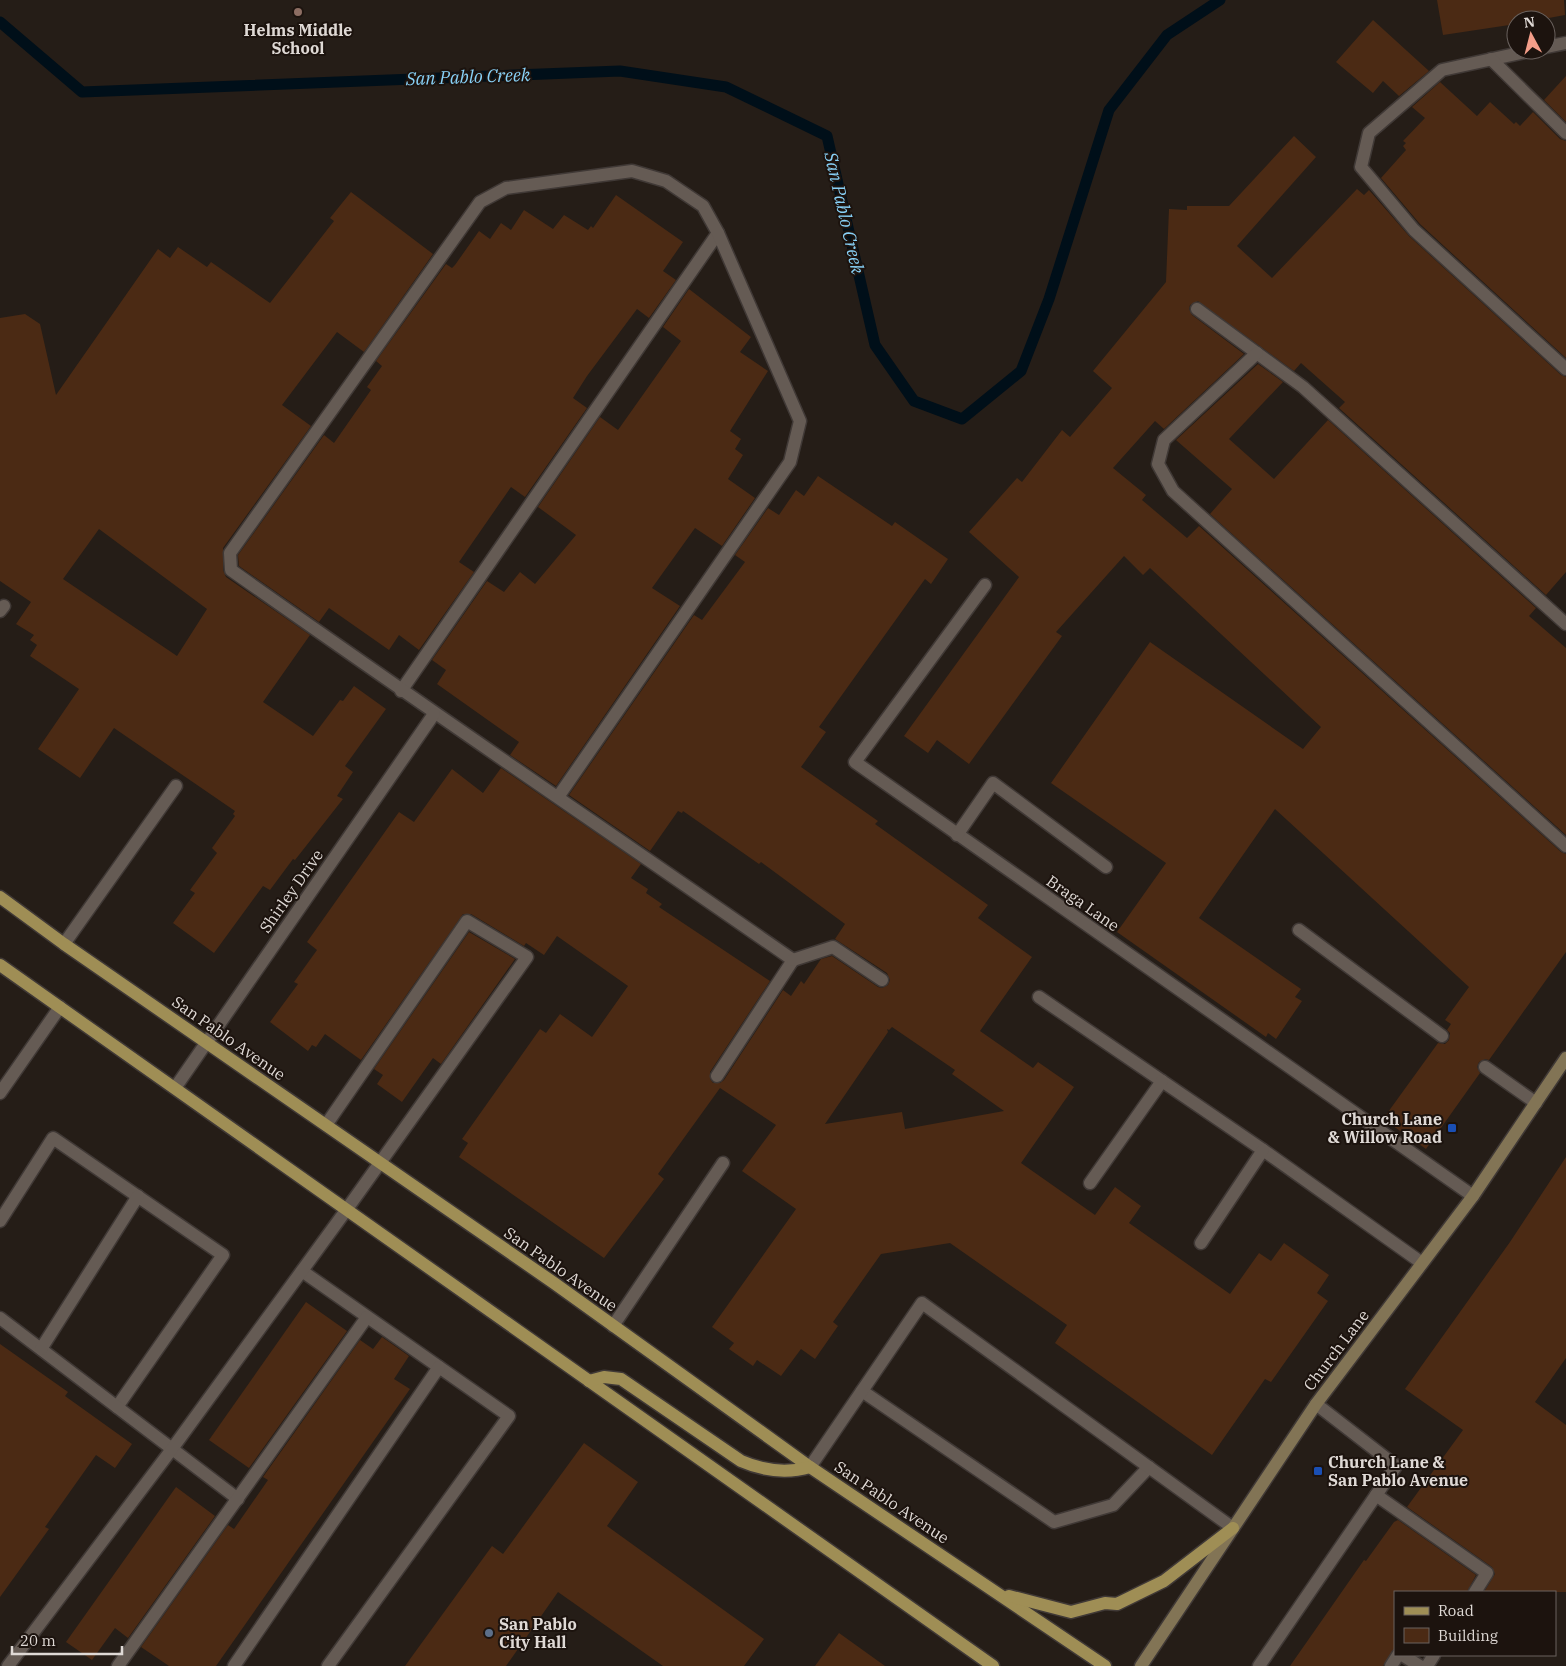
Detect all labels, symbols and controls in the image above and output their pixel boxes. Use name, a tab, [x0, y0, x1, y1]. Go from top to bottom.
marker: Helms Middle School	[292, 6, 304, 18]
north arrow	[1506, 10, 1556, 60]
text: N	[1523, 12, 1536, 32]
place label: Helms Middle School	[244, 20, 352, 58]
water label: San Pablo Creek	[404, 63, 531, 90]
water label: San Pablo Creek	[819, 149, 870, 277]
street label: Shirley Drive	[255, 845, 327, 937]
street label: Braga Lane	[1043, 871, 1123, 935]
street label: San Pablo Avenue	[168, 991, 290, 1085]
place label: Church Lane & Willow Road	[1328, 1109, 1442, 1147]
marker: Church Lane & Willow Road	[1446, 1122, 1458, 1134]
street label: San Pablo Avenue	[500, 1222, 622, 1316]
street label: Church Lane	[1299, 1306, 1373, 1394]
place label: Church Lane & San Pablo Avenue	[1328, 1452, 1468, 1490]
street label: San Pablo Avenue	[831, 1456, 953, 1548]
marker: Church Lane & San Pablo Avenue	[1312, 1465, 1324, 1477]
legend	[1394, 1591, 1556, 1656]
text: Road	[1438, 1601, 1474, 1620]
place label: San Pablo City Hall	[499, 1614, 577, 1652]
scale bar	[12, 1624, 122, 1656]
text: Building	[1438, 1626, 1498, 1645]
marker: San Pablo City Hall	[483, 1627, 495, 1639]
text: 20 m	[20, 1631, 56, 1650]

